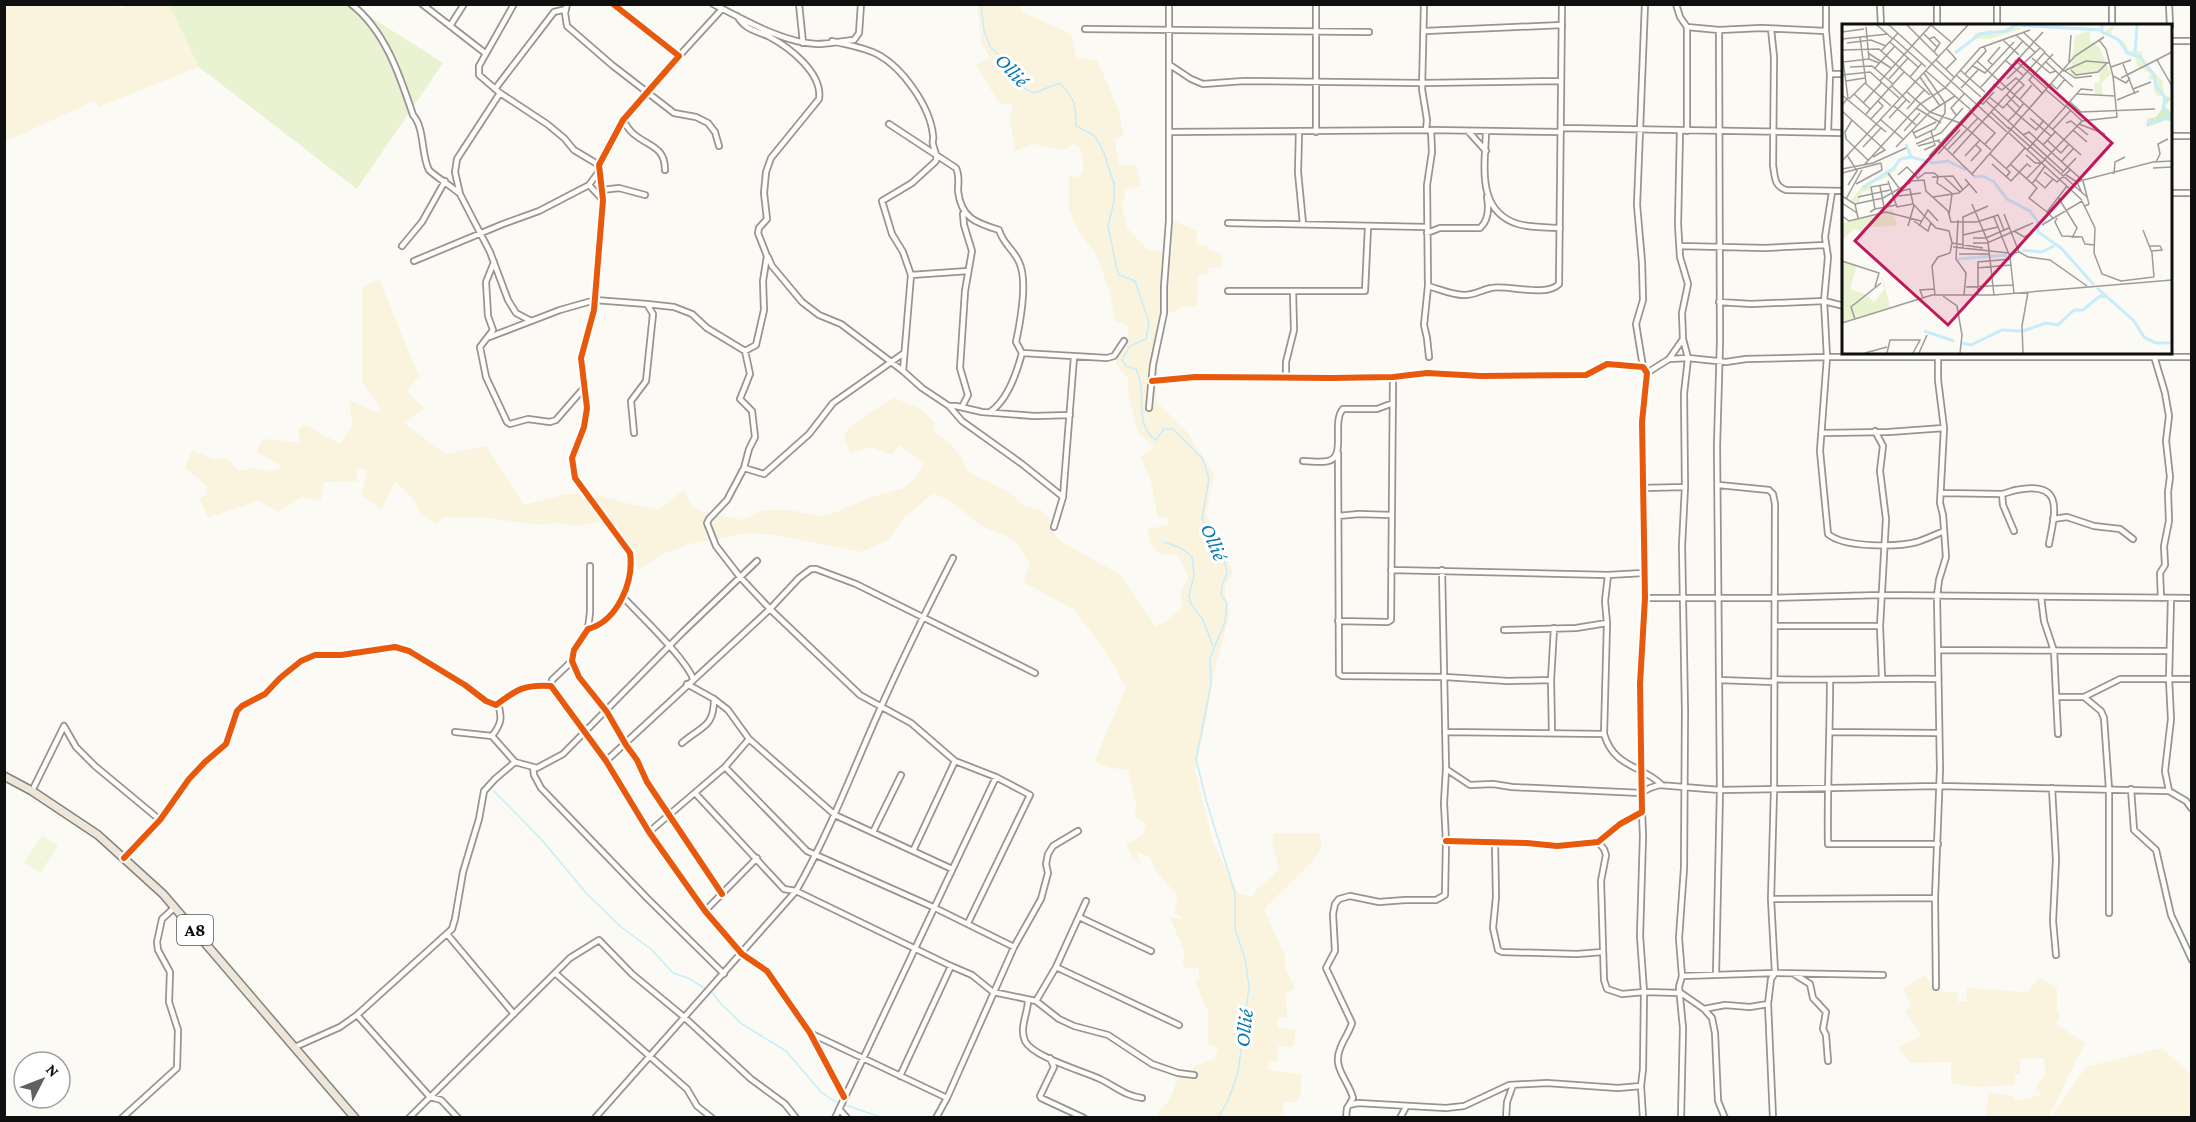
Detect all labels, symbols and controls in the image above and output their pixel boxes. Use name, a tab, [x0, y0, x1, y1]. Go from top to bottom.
inset map	[1842, 24, 2172, 354]
water label: Ollié	[990, 48, 1034, 93]
water label: Ollié	[1196, 520, 1233, 565]
road number: A8	[177, 915, 213, 945]
water label: Ollié	[1230, 1007, 1258, 1048]
north arrow	[12, 1050, 72, 1110]
text: N	[43, 1061, 63, 1080]

